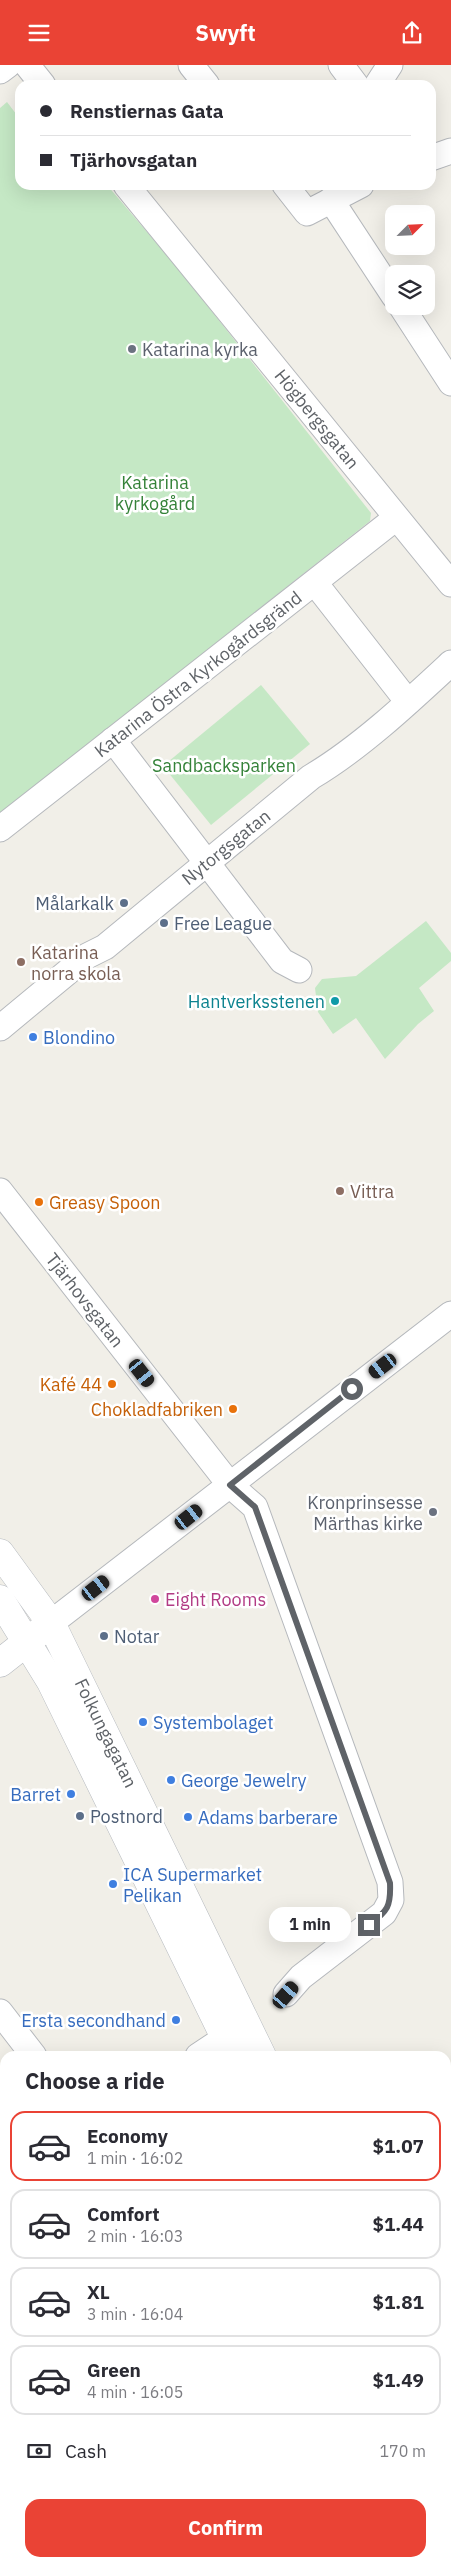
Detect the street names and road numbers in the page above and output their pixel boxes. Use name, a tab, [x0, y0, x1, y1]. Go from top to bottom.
street label: Högbergsgatan	[270, 364, 364, 474]
street label: Katarina Östra Kyrkogårdsgränd	[90, 586, 306, 762]
street label: Nytorgsgatan	[177, 804, 275, 890]
street label: Tjärhovsgatan	[41, 1248, 129, 1352]
street label: Folkungagatan	[70, 1675, 142, 1791]

